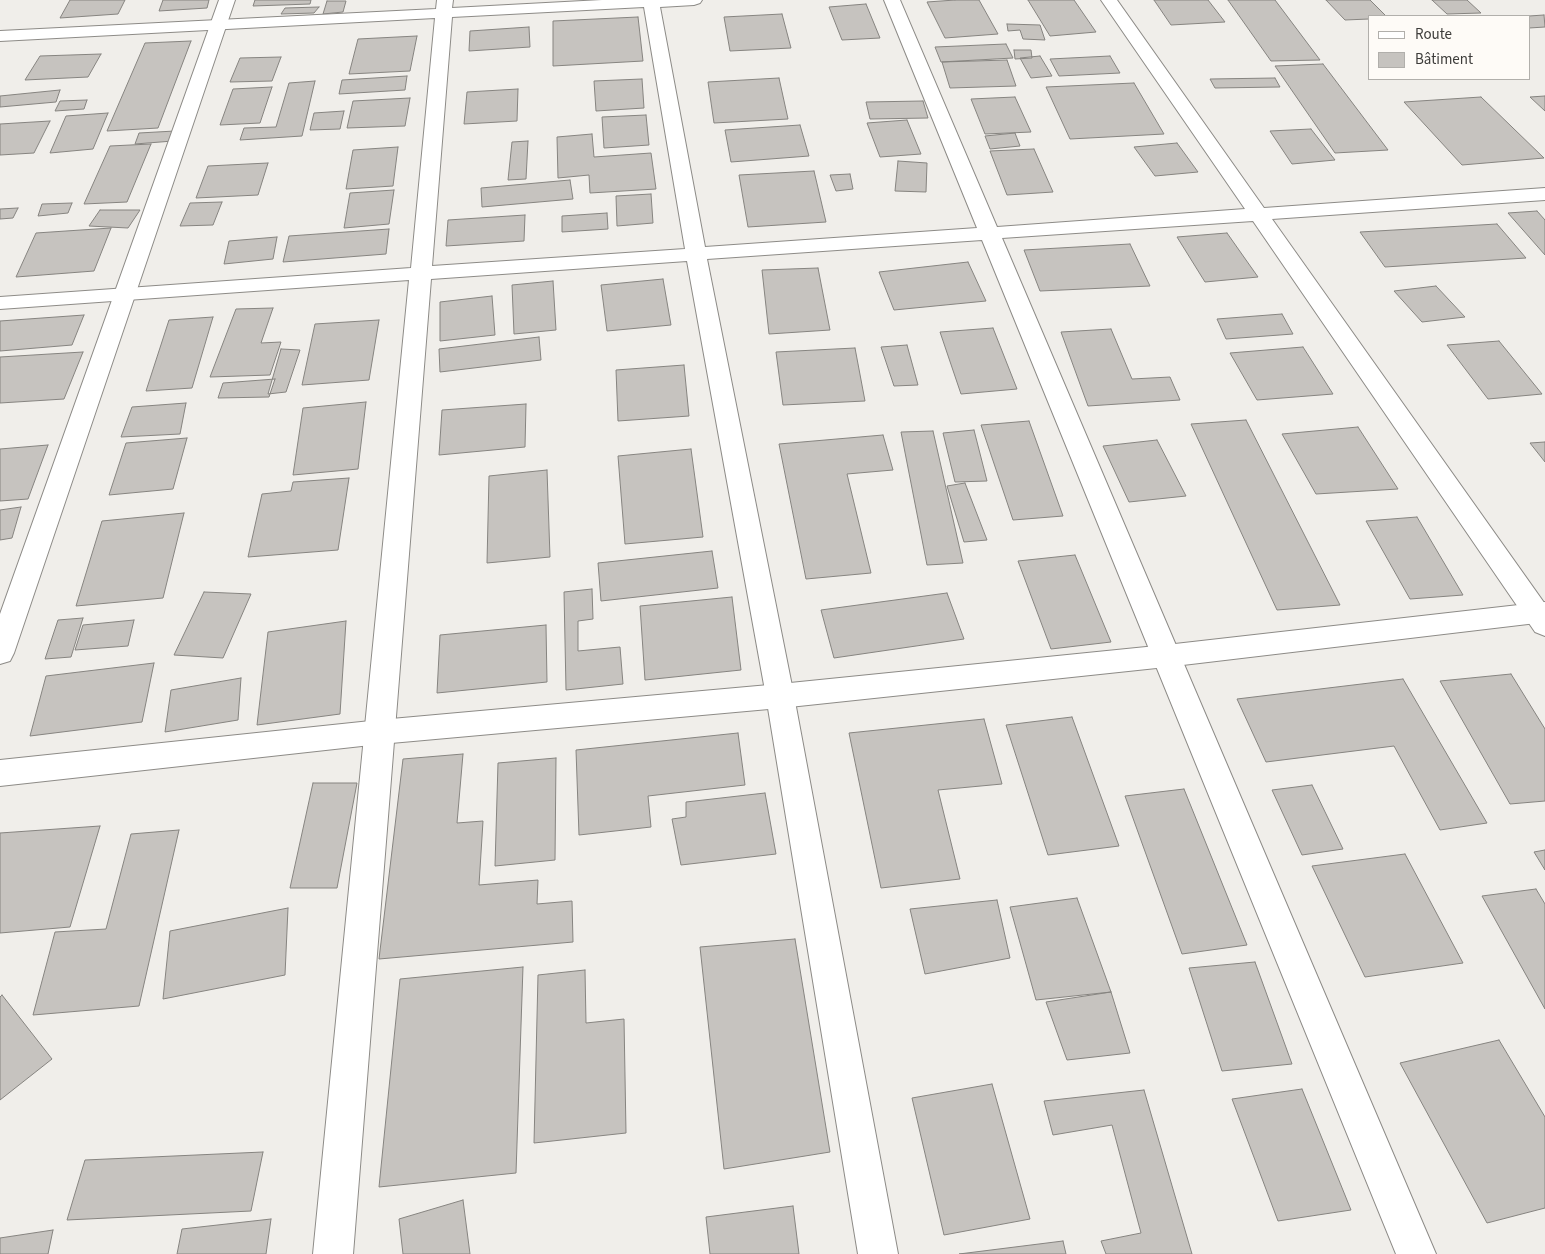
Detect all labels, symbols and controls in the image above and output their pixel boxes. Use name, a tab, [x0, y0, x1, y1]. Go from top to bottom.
legend	[1368, 15, 1530, 80]
text: Route	[1415, 24, 1452, 45]
text: Bâtiment	[1415, 49, 1473, 70]

